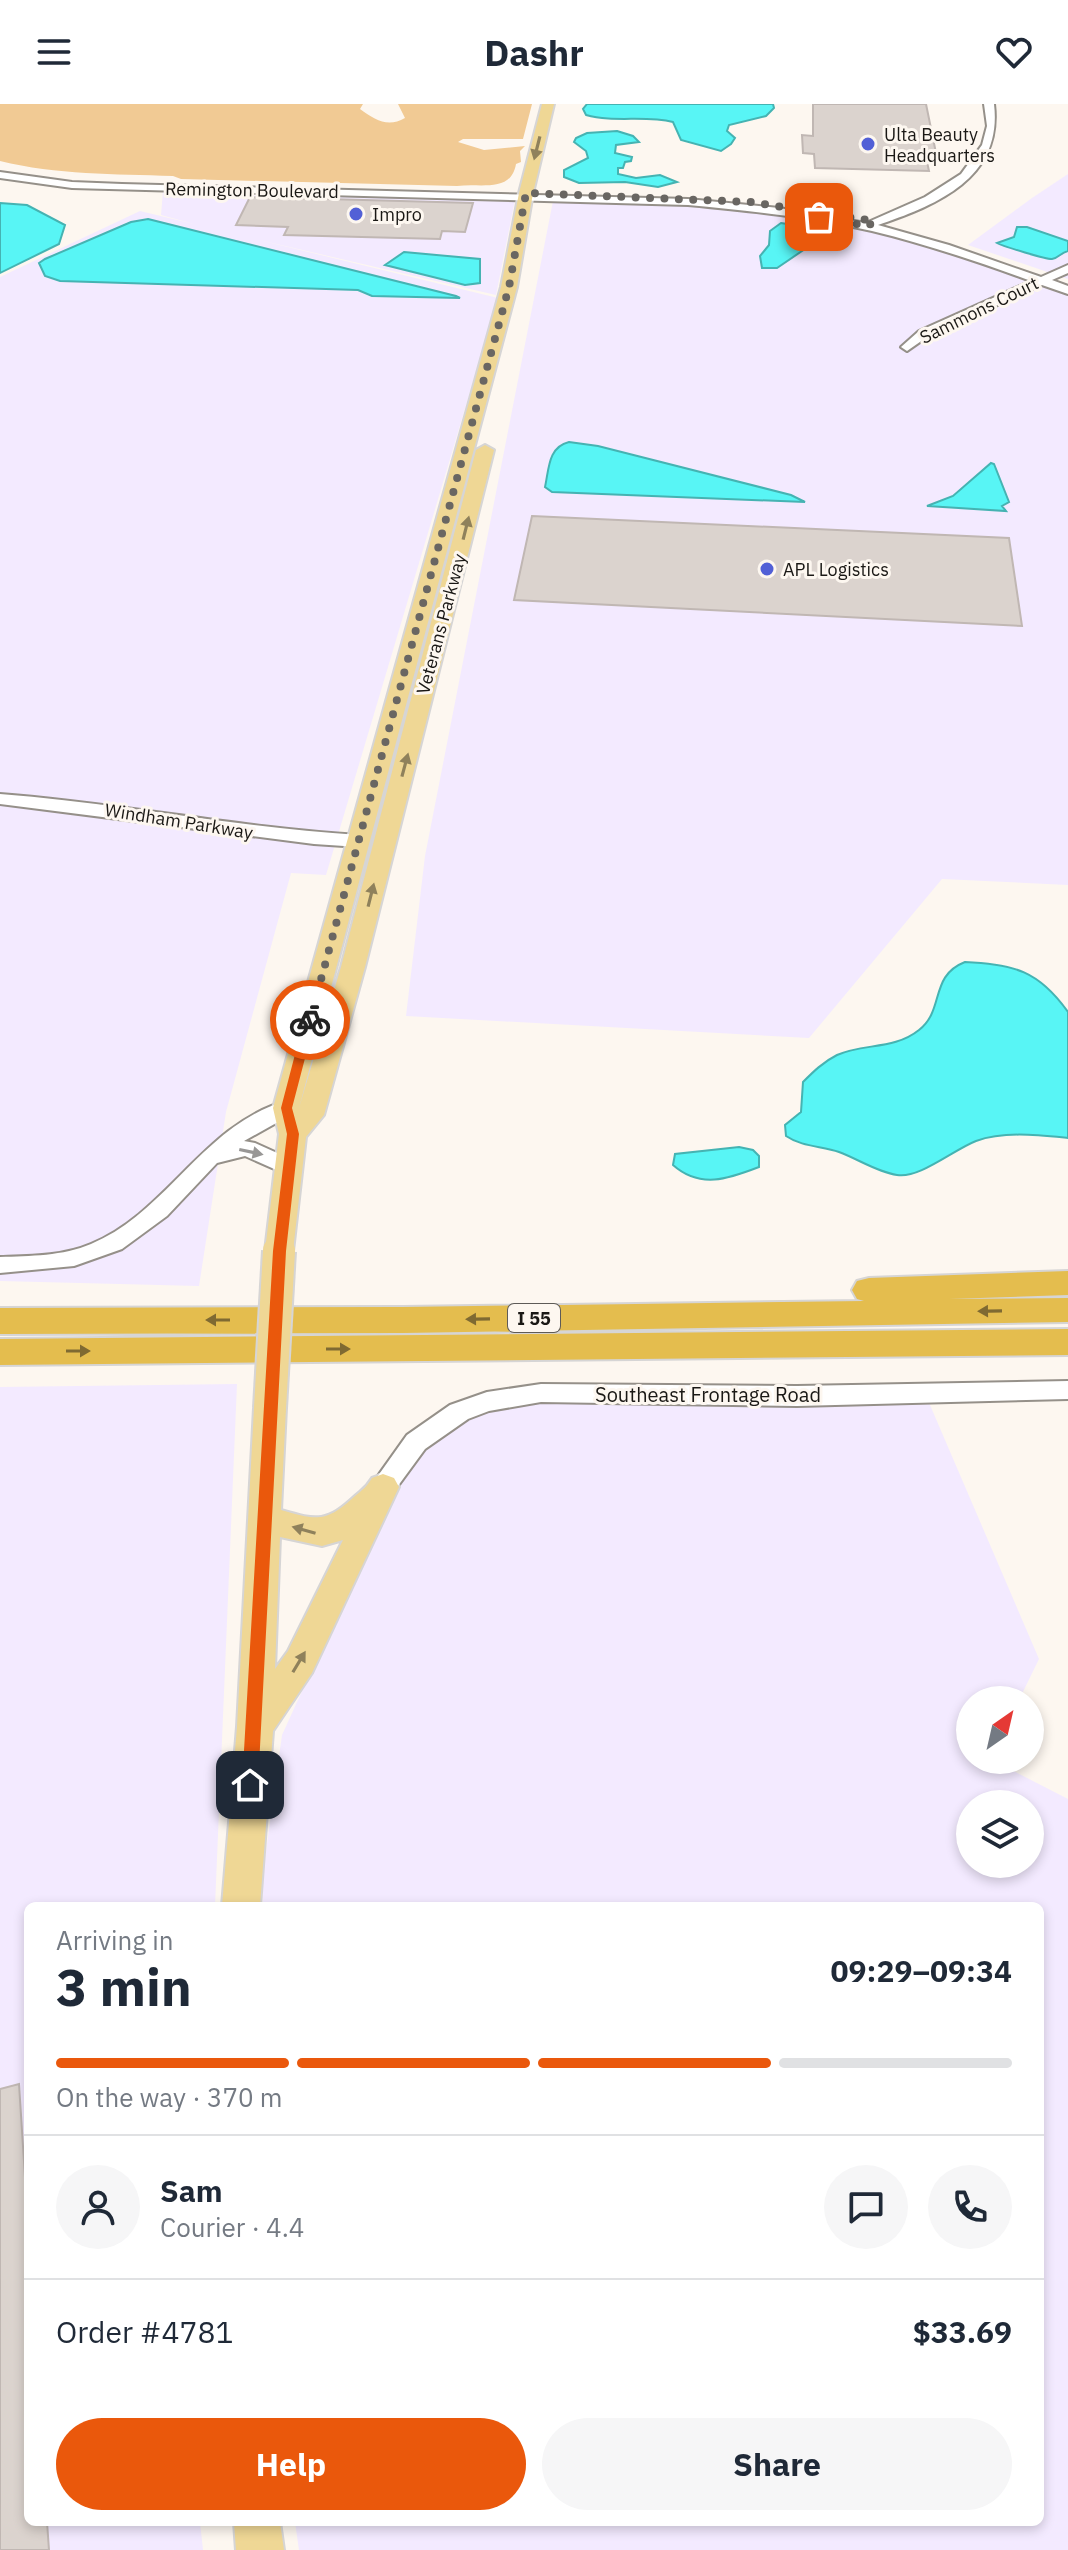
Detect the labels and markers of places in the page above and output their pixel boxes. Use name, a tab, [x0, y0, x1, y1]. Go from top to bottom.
place label: Ulta Beauty Headquarters	[884, 123, 995, 167]
marker: Ulta Beauty Headquarters	[859, 135, 877, 153]
pin	[785, 183, 853, 251]
place label: Impro	[372, 203, 422, 226]
marker: Impro	[347, 205, 365, 223]
place label: APL Logistics	[783, 558, 889, 581]
marker: APL Logistics	[758, 560, 776, 578]
pin	[216, 1751, 284, 1819]

